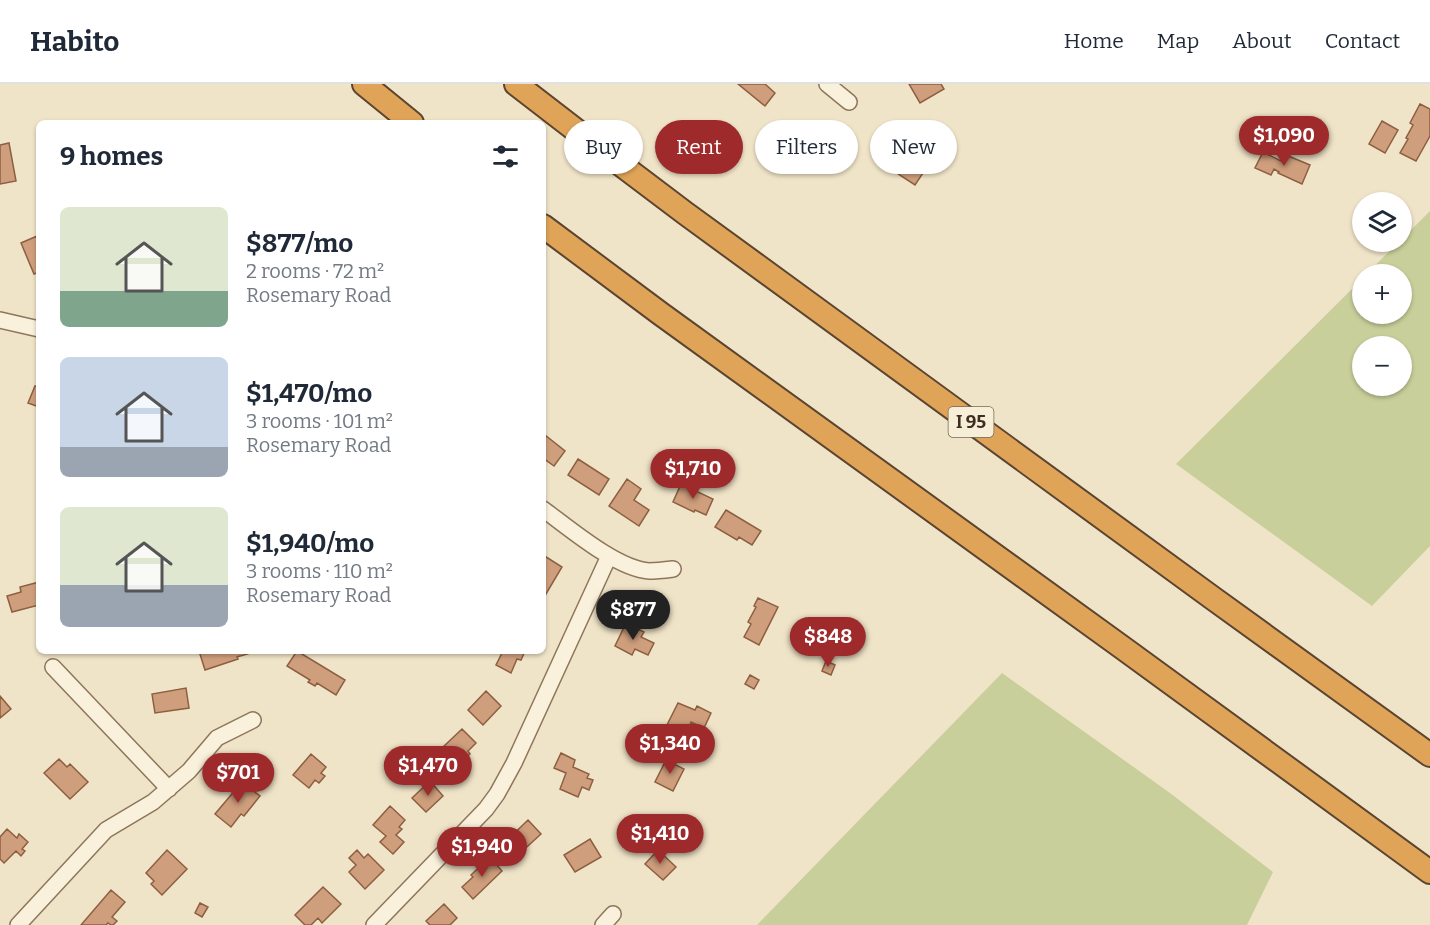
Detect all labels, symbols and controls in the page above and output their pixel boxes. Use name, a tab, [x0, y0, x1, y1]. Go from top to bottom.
text: Habito	[30, 25, 120, 58]
text: Home	[1064, 28, 1124, 54]
text: Map	[1157, 28, 1199, 54]
text: About	[1232, 28, 1292, 54]
text: Contact	[1325, 28, 1400, 54]
pin: $1,090	[1235, 116, 1333, 167]
chip: Buy	[564, 120, 643, 174]
chip: Rent	[655, 120, 743, 174]
chip: Filters	[755, 120, 858, 174]
chip: New	[870, 120, 957, 174]
text: $1,090	[1253, 123, 1315, 147]
icon: filters	[489, 140, 522, 173]
text: 9 homes	[60, 141, 163, 172]
map controls	[1352, 192, 1412, 396]
button: layers	[1352, 192, 1412, 252]
text: $877/mo	[246, 228, 353, 259]
icon: home	[108, 231, 180, 303]
text: 2 rooms · 72 m²	[246, 259, 384, 283]
button: +	[1352, 264, 1412, 324]
text: Rosemary Road	[246, 283, 391, 307]
button: −	[1352, 336, 1412, 396]
text: $1,470/mo	[246, 378, 372, 409]
icon: home	[108, 381, 180, 453]
road number: I 95	[948, 407, 994, 437]
text: 3 rooms · 101 m²	[246, 409, 393, 433]
text: Rosemary Road	[246, 433, 391, 457]
pin: $1,710	[644, 449, 742, 500]
text: $1,710	[665, 456, 721, 480]
text: $1,940/mo	[246, 528, 374, 559]
icon: home	[108, 531, 180, 603]
text: 3 rooms · 110 m²	[246, 559, 393, 583]
text: Rosemary Road	[246, 583, 391, 607]
pin: $877	[597, 590, 669, 641]
text: $877	[610, 597, 656, 621]
pin: $848	[792, 617, 864, 668]
text: $848	[804, 624, 852, 648]
pin: $1,340	[621, 724, 719, 775]
text: $1,340	[639, 731, 701, 755]
pin: $1,470	[379, 746, 477, 797]
pin: $701	[202, 753, 274, 804]
text: $1,470	[398, 753, 458, 777]
text: $701	[216, 760, 260, 784]
pin: $1,410	[611, 814, 709, 865]
text: $1,410	[631, 821, 689, 845]
pin: $1,940	[433, 827, 531, 878]
text: $1,940	[451, 834, 513, 858]

